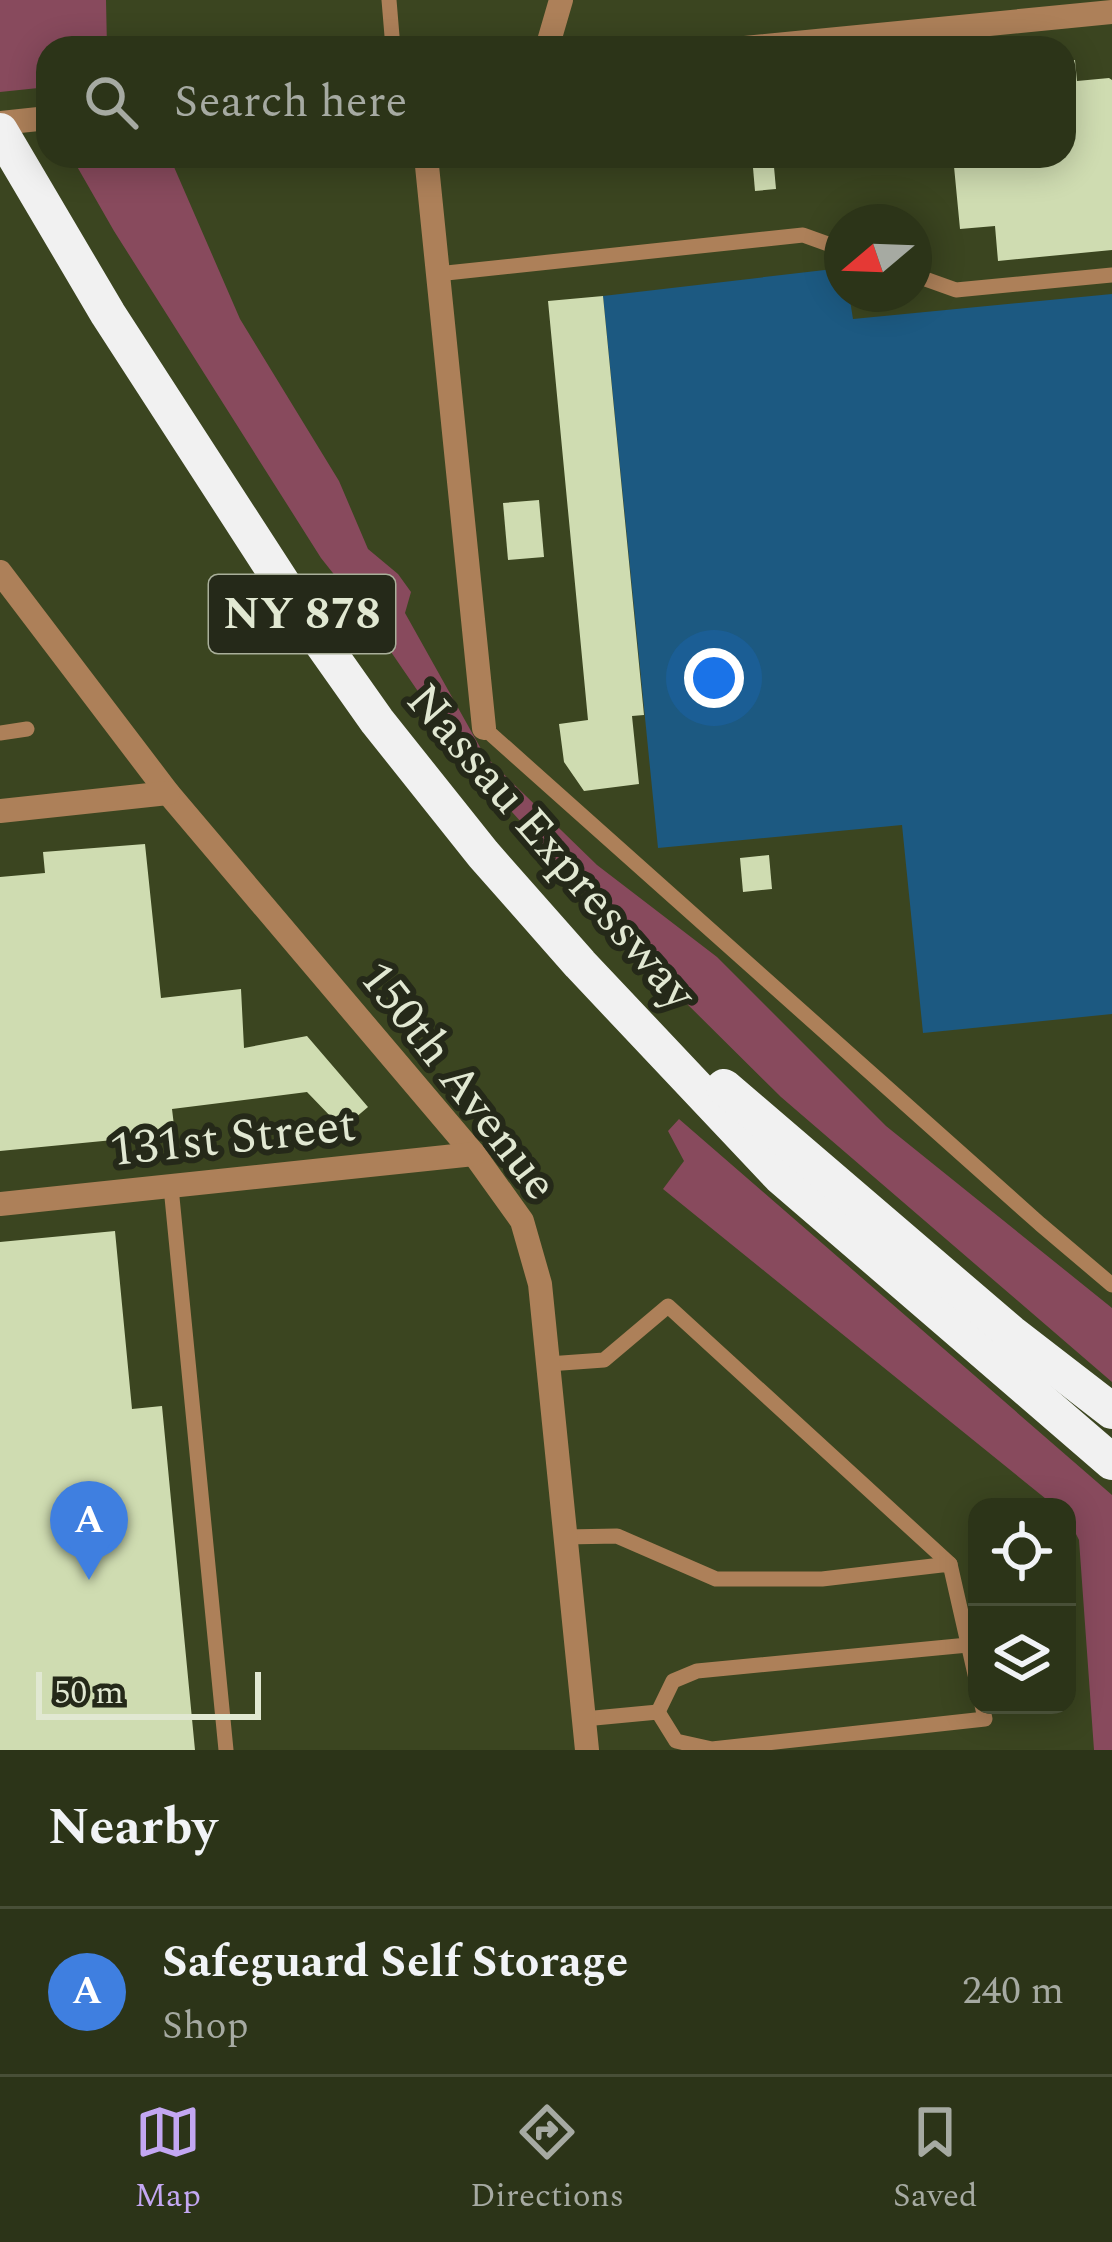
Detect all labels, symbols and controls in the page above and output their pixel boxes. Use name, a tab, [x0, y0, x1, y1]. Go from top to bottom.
search box	[36, 36, 1076, 168]
text: Search here	[174, 68, 407, 137]
icon: search	[78, 69, 144, 135]
north arrow	[824, 204, 932, 312]
road number: NY 878	[209, 575, 395, 653]
your location	[684, 648, 744, 708]
street label: Nassau Expressway	[388, 667, 715, 1028]
street label: 150th Avenue	[341, 945, 575, 1217]
street label: 131st Street	[106, 1089, 360, 1187]
pin: A	[50, 1481, 128, 1580]
map controls	[968, 1498, 1076, 1714]
button: locate	[968, 1498, 1076, 1606]
button: layers	[968, 1606, 1076, 1714]
scale bar	[36, 1666, 261, 1719]
text: 50 m	[54, 1668, 124, 1718]
text: Nearby	[48, 1789, 217, 1867]
text: Safeguard Self Storage	[162, 1928, 628, 1997]
text: A	[72, 1962, 102, 2021]
text: 240 m	[962, 1962, 1064, 2021]
text: Shop	[162, 1997, 249, 2056]
tab: Map	[134, 2099, 201, 2221]
tab: Directions	[470, 2099, 624, 2221]
tab: Saved	[893, 2099, 978, 2221]

